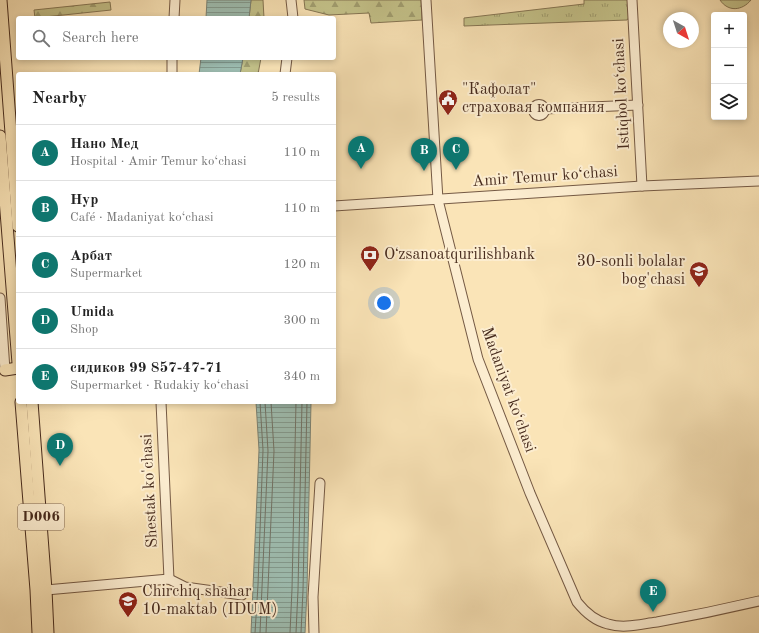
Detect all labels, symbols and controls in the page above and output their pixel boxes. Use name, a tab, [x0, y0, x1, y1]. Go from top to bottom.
north arrow	[663, 12, 699, 48]
map controls	[711, 12, 747, 120]
button: +	[711, 12, 747, 48]
search box	[16, 16, 336, 60]
icon: search	[30, 27, 52, 49]
text: Search here	[62, 31, 139, 46]
street label: Istiqbol ko‘chasi	[610, 38, 633, 150]
button: −	[711, 48, 747, 84]
place label: "Кафолат" страховая компания	[462, 82, 605, 116]
button: layers	[711, 84, 747, 120]
public building icon: "Кафолат" страховая компания	[437, 88, 459, 116]
text: Nearby	[32, 90, 87, 107]
text: 5 results	[271, 91, 320, 104]
pin: A	[348, 136, 374, 169]
text: Нано Мед	[70, 137, 138, 152]
pin: C	[443, 137, 469, 170]
pin: B	[411, 138, 437, 171]
text: A	[40, 146, 50, 159]
text: 110 m	[283, 146, 320, 159]
text: Hospital · Amir Temur ko‘chasi	[70, 155, 247, 168]
street label: Amir Temur ko‘chasi	[472, 163, 618, 190]
text: Нур	[70, 193, 98, 208]
text: B	[40, 202, 50, 215]
text: 110 m	[283, 202, 320, 215]
text: Café · Madaniyat ko‘chasi	[70, 211, 214, 224]
bank icon: Oʻzsanoatqurilishbank	[359, 244, 381, 272]
place label: Oʻzsanoatqurilishbank	[384, 247, 535, 263]
text: Арбат	[70, 249, 112, 264]
place label: 30-sonli bolalar bog'chasi	[577, 254, 685, 288]
text: C	[41, 258, 49, 271]
text: 120 m	[283, 258, 320, 271]
school or university icon: 30-sonli bolalar bog'chasi	[688, 260, 710, 288]
text: Supermarket	[70, 267, 142, 280]
your location	[374, 293, 394, 313]
text: Umida	[70, 305, 114, 320]
text: D	[40, 314, 50, 327]
text: 300 m	[283, 314, 320, 327]
text: Shop	[70, 323, 98, 336]
street label: Madaniyat ko‘chasi	[478, 325, 539, 455]
text: сидиков 99 857-47-71	[70, 361, 223, 376]
text: E	[41, 370, 49, 383]
text: 340 m	[283, 370, 320, 383]
text: Supermarket · Rudakiy ko‘chasi	[70, 379, 249, 392]
pin: D	[47, 433, 73, 466]
street label: Shestak ko'chasi	[139, 434, 161, 548]
road number: D006	[18, 504, 64, 530]
pin: E	[640, 579, 666, 612]
place label: Chirchiq shahar 10-maktab (IDUM)	[142, 584, 277, 618]
school or university icon: Chirchiq shahar 10-maktab (IDUM)	[117, 590, 139, 618]

